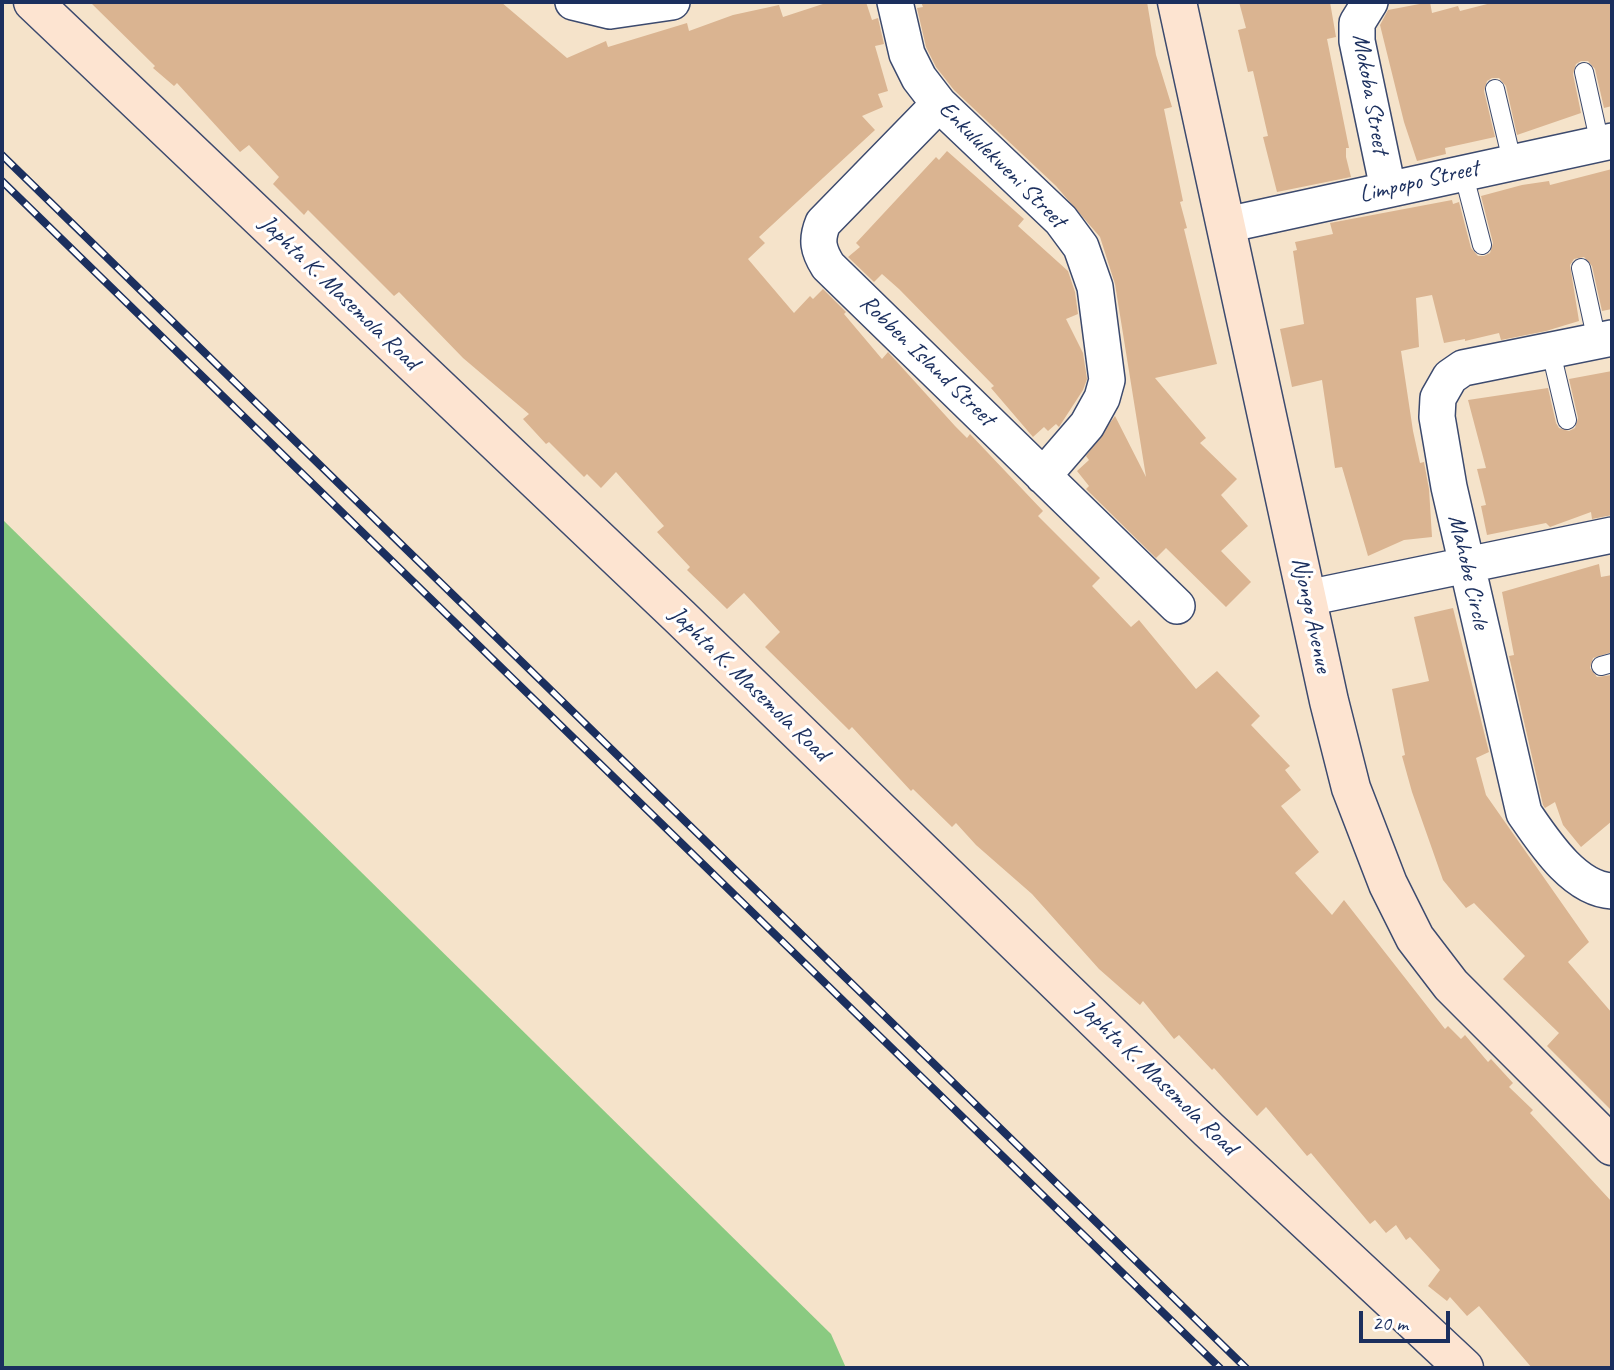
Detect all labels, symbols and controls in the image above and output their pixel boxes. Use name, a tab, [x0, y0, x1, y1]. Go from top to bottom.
street label: Mokoba Street	[1345, 32, 1395, 156]
street label: Enkululekweni Street	[932, 95, 1072, 235]
street label: Limpopo Street	[1357, 154, 1481, 210]
street label: Japhta K. Masemola Road	[253, 209, 425, 377]
street label: Robben Island Street	[853, 289, 1001, 433]
street label: Mahobe Circle	[1441, 512, 1495, 632]
street label: Njongo Avenue	[1285, 555, 1337, 675]
street label: Japhta K. Masemola Road	[663, 600, 835, 768]
street label: Japhta K. Masemola Road	[1071, 994, 1243, 1162]
scale bar	[1362, 1296, 1453, 1340]
text: 20 m	[1372, 1310, 1408, 1336]

